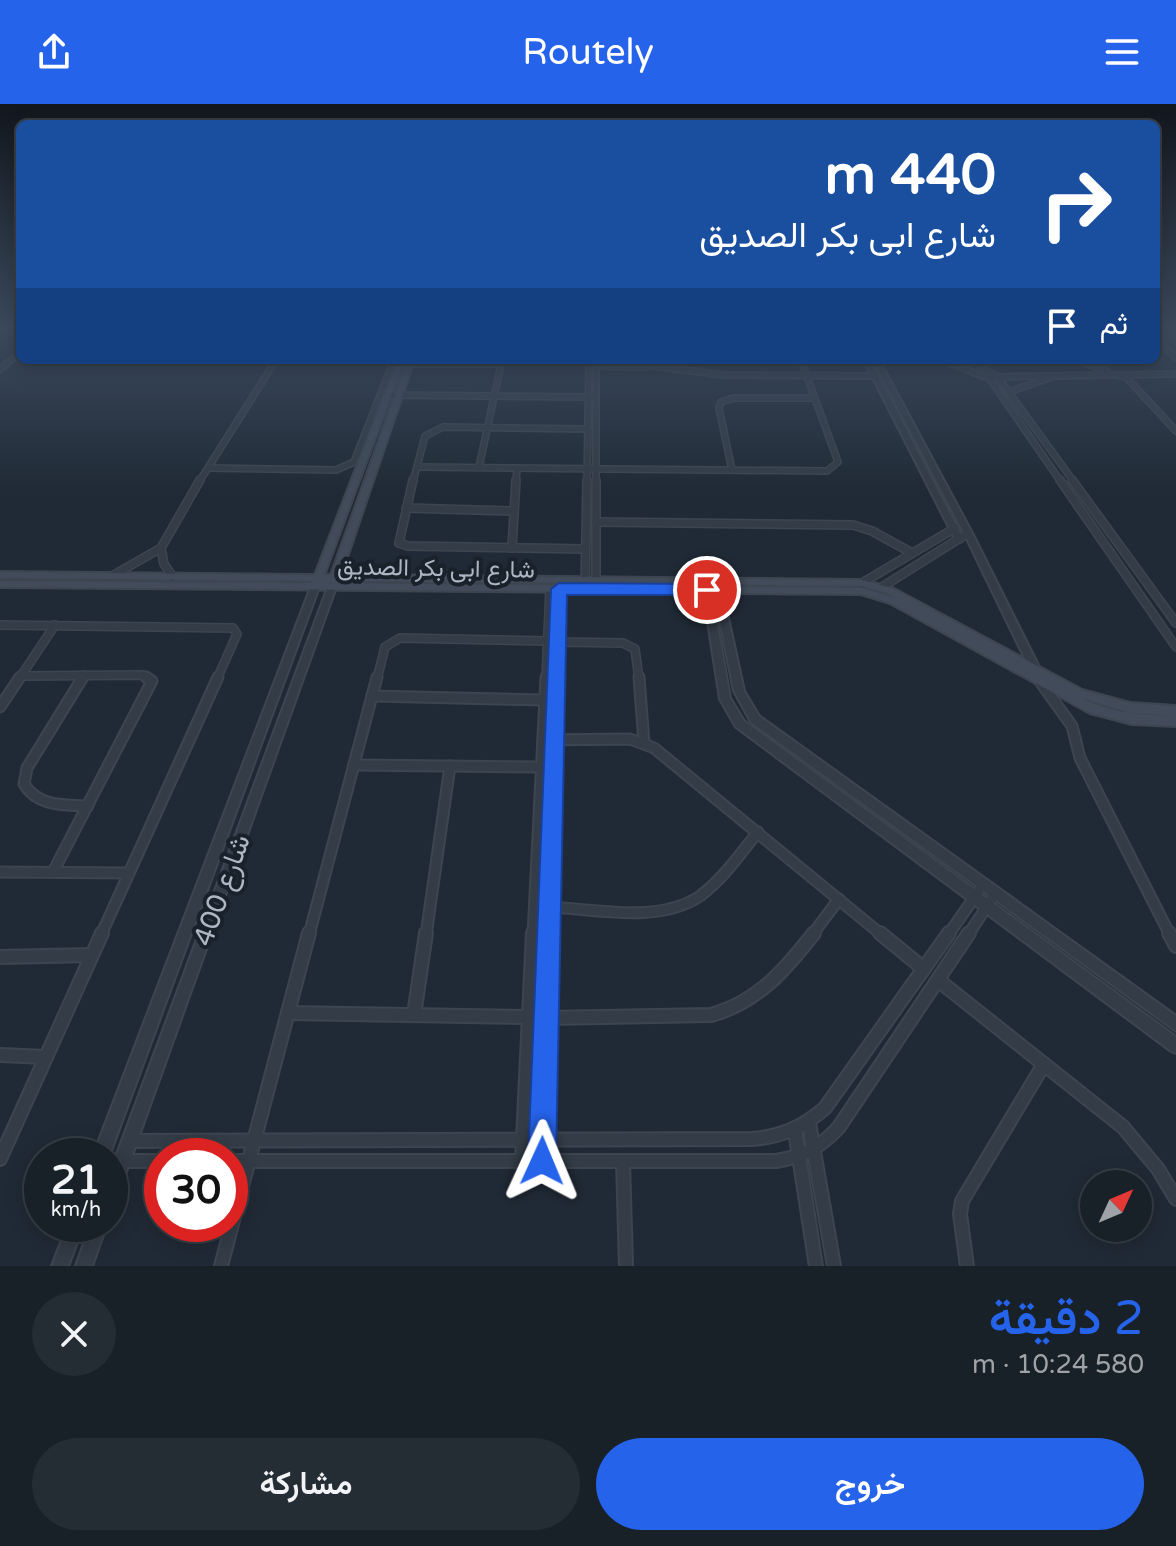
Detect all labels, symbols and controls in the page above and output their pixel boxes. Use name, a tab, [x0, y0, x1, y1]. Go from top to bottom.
icon: share	[32, 30, 76, 74]
icon: menu	[1100, 30, 1144, 74]
text: Routely	[522, 31, 654, 74]
text: 440 m	[825, 142, 996, 209]
icon: right	[1024, 152, 1128, 256]
text: شارع ابى بكر الصديق	[699, 214, 996, 257]
icon: arrive	[1040, 304, 1084, 348]
text: ثم	[1100, 306, 1128, 343]
street label: شارع ابى بكر الصديق	[337, 552, 535, 586]
pin	[673, 556, 741, 624]
icon: arrive	[685, 568, 729, 612]
street label: شارع 400	[186, 830, 259, 951]
position arrow	[500, 1119, 584, 1203]
speed limit sign: 30	[144, 1138, 248, 1242]
text: 21	[51, 1156, 101, 1204]
north arrow	[1080, 1170, 1152, 1242]
map controls	[1080, 1170, 1152, 1242]
text: km/h	[51, 1198, 101, 1222]
text: 2 دقيقة	[989, 1290, 1144, 1348]
button: close	[32, 1292, 116, 1376]
text: 580 m · 10:24	[972, 1349, 1144, 1380]
button: مشاركة	[32, 1438, 580, 1530]
button: خروج	[596, 1438, 1144, 1530]

